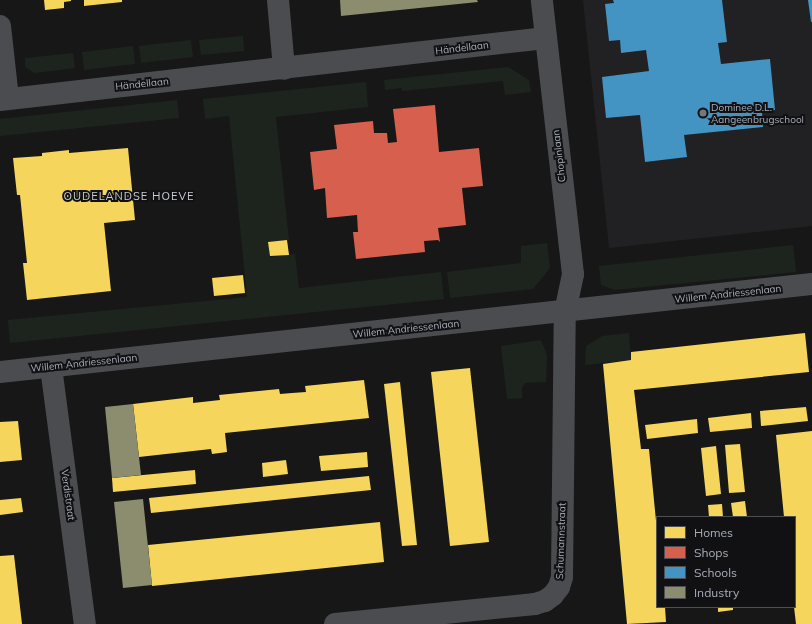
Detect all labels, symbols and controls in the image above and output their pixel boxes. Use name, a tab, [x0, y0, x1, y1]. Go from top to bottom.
street label: Händellaan	[435, 39, 489, 57]
street label: Händellaan	[115, 75, 169, 93]
place label: Dominee D.L. Aangeenbrugschool	[711, 101, 804, 124]
marker: Dominee D.L. Aangeenbrugschool	[698, 108, 708, 118]
street label: Chopinlaan	[550, 129, 568, 183]
district label: OUDELANDSE HOEVE	[63, 189, 195, 203]
street label: Willem Andriessenlaan	[674, 282, 782, 306]
street label: Willem Andriessenlaan	[352, 317, 460, 341]
street label: Willem Andriessenlaan	[30, 351, 138, 375]
street label: Verdistraat	[58, 469, 78, 521]
street label: Schumannstraat	[554, 502, 568, 580]
legend	[656, 516, 796, 608]
text: Homes	[694, 525, 733, 540]
text: Shops	[694, 545, 729, 560]
text: Schools	[694, 565, 737, 580]
text: Industry	[694, 585, 739, 600]

